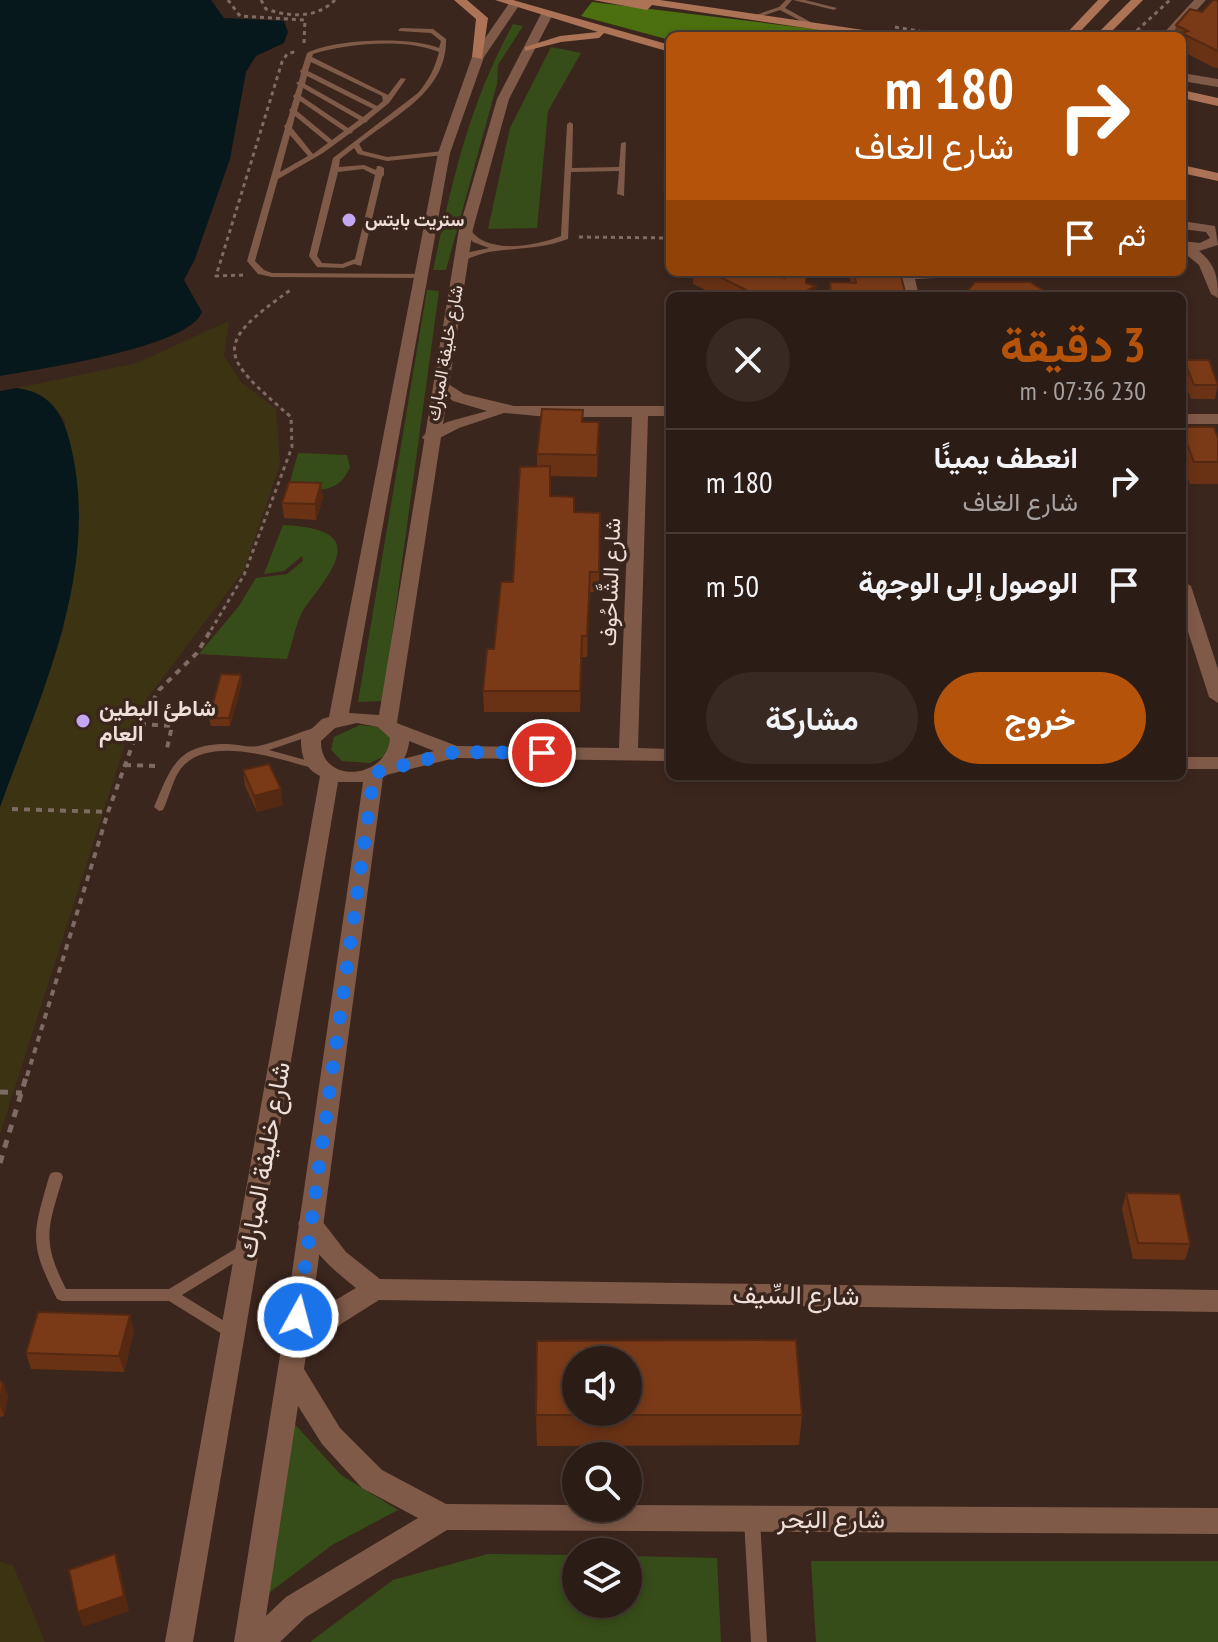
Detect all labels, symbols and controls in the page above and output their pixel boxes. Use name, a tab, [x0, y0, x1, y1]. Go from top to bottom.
text: 180 m	[885, 52, 1014, 124]
icon: right	[1042, 64, 1146, 168]
text: شارع الغاف	[854, 122, 1014, 169]
place label: ستريت بايتس	[365, 208, 464, 231]
marker: ستريت بايتس	[340, 211, 358, 229]
text: ثم	[1118, 215, 1146, 254]
icon: arrive	[1058, 216, 1102, 260]
street label: شارع خليفة المبارك	[421, 283, 469, 423]
text: 3 دقيقة	[1000, 313, 1146, 375]
button: close	[706, 318, 790, 402]
text: 230 m · 07:36	[1020, 374, 1146, 407]
text: انعطف يمينًا	[934, 437, 1078, 476]
icon: right	[1102, 459, 1146, 503]
text: 180 m	[706, 462, 772, 501]
text: شارع الغاف	[962, 485, 1078, 518]
street label: شارع الشَّاحُوف	[593, 517, 627, 647]
text: الوصول إلى الوجهة	[858, 562, 1078, 601]
icon: arrive	[1102, 563, 1146, 607]
text: 50 m	[706, 566, 759, 605]
button: مشاركة	[706, 672, 918, 764]
button: خروج	[934, 672, 1146, 764]
place label: شاطئ البطين العام	[99, 694, 216, 748]
marker: شاطئ البطين العام	[74, 712, 92, 730]
pin	[508, 719, 576, 787]
icon: arrive	[520, 731, 564, 775]
street label: شارع خليفة المبارك	[230, 1059, 299, 1261]
position arrow	[256, 1275, 340, 1359]
street label: شارع السِّيف	[732, 1277, 860, 1314]
map controls	[562, 1346, 642, 1618]
button: sound	[562, 1346, 642, 1426]
button: search	[562, 1442, 642, 1522]
street label: شارع البَحر	[776, 1502, 885, 1537]
button: layers	[562, 1538, 642, 1618]

